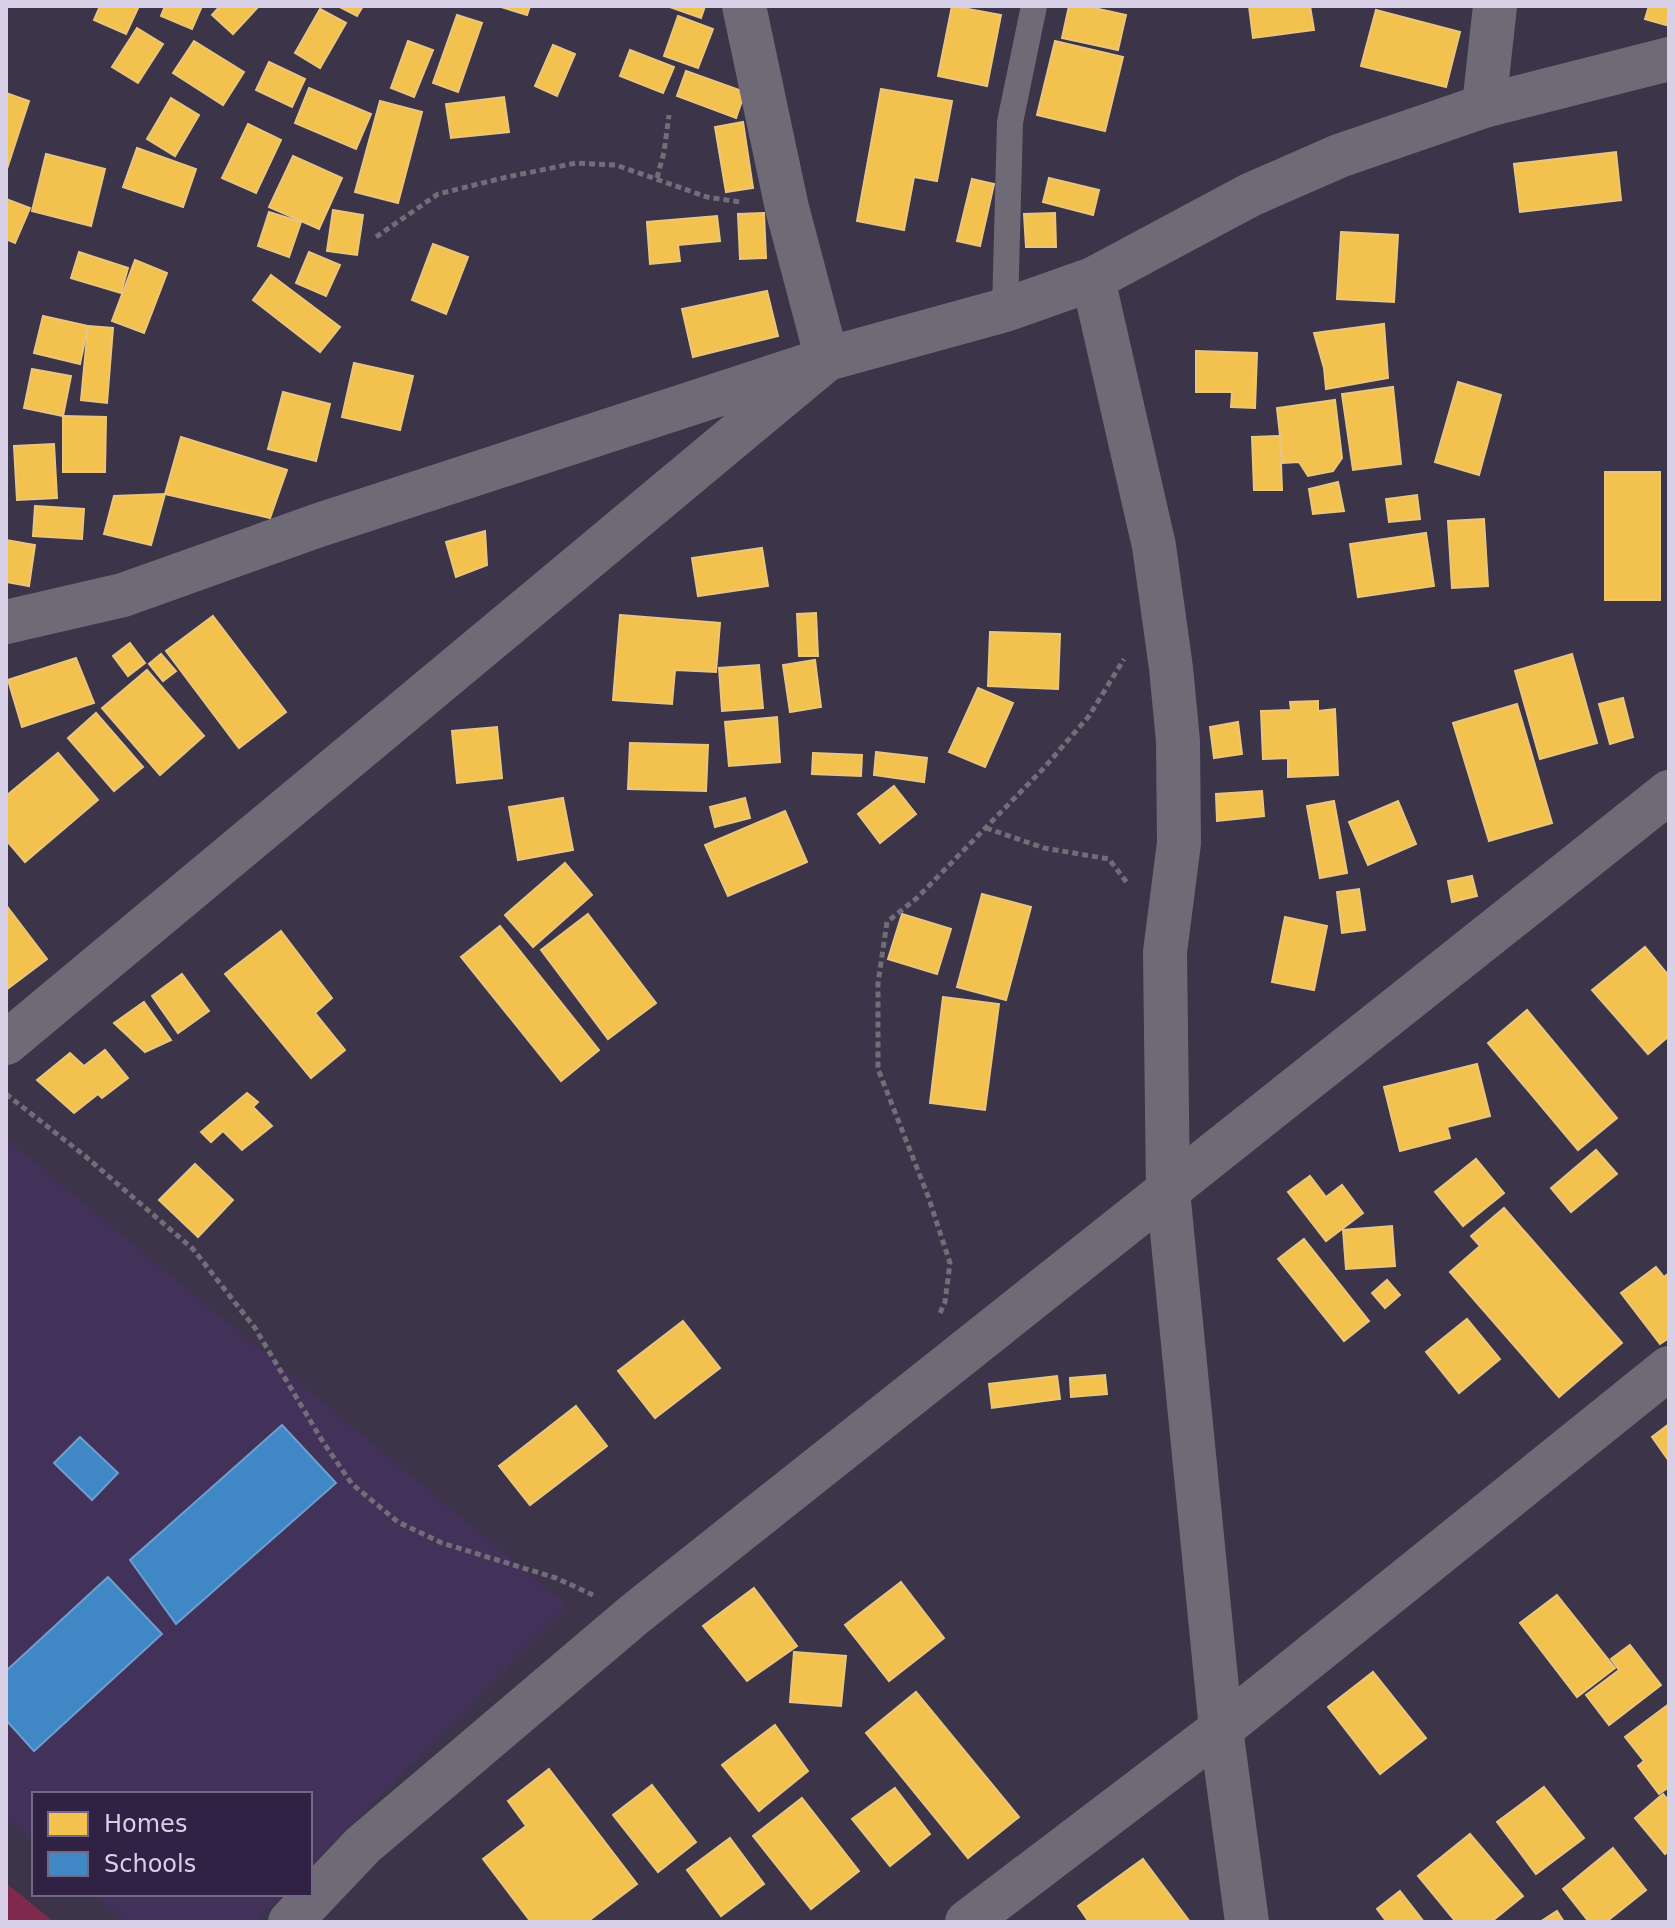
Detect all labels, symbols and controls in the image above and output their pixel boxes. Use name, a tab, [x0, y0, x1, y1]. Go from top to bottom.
legend	[32, 1792, 312, 1896]
text: Homes	[104, 1810, 187, 1838]
text: Schools	[104, 1850, 196, 1878]

